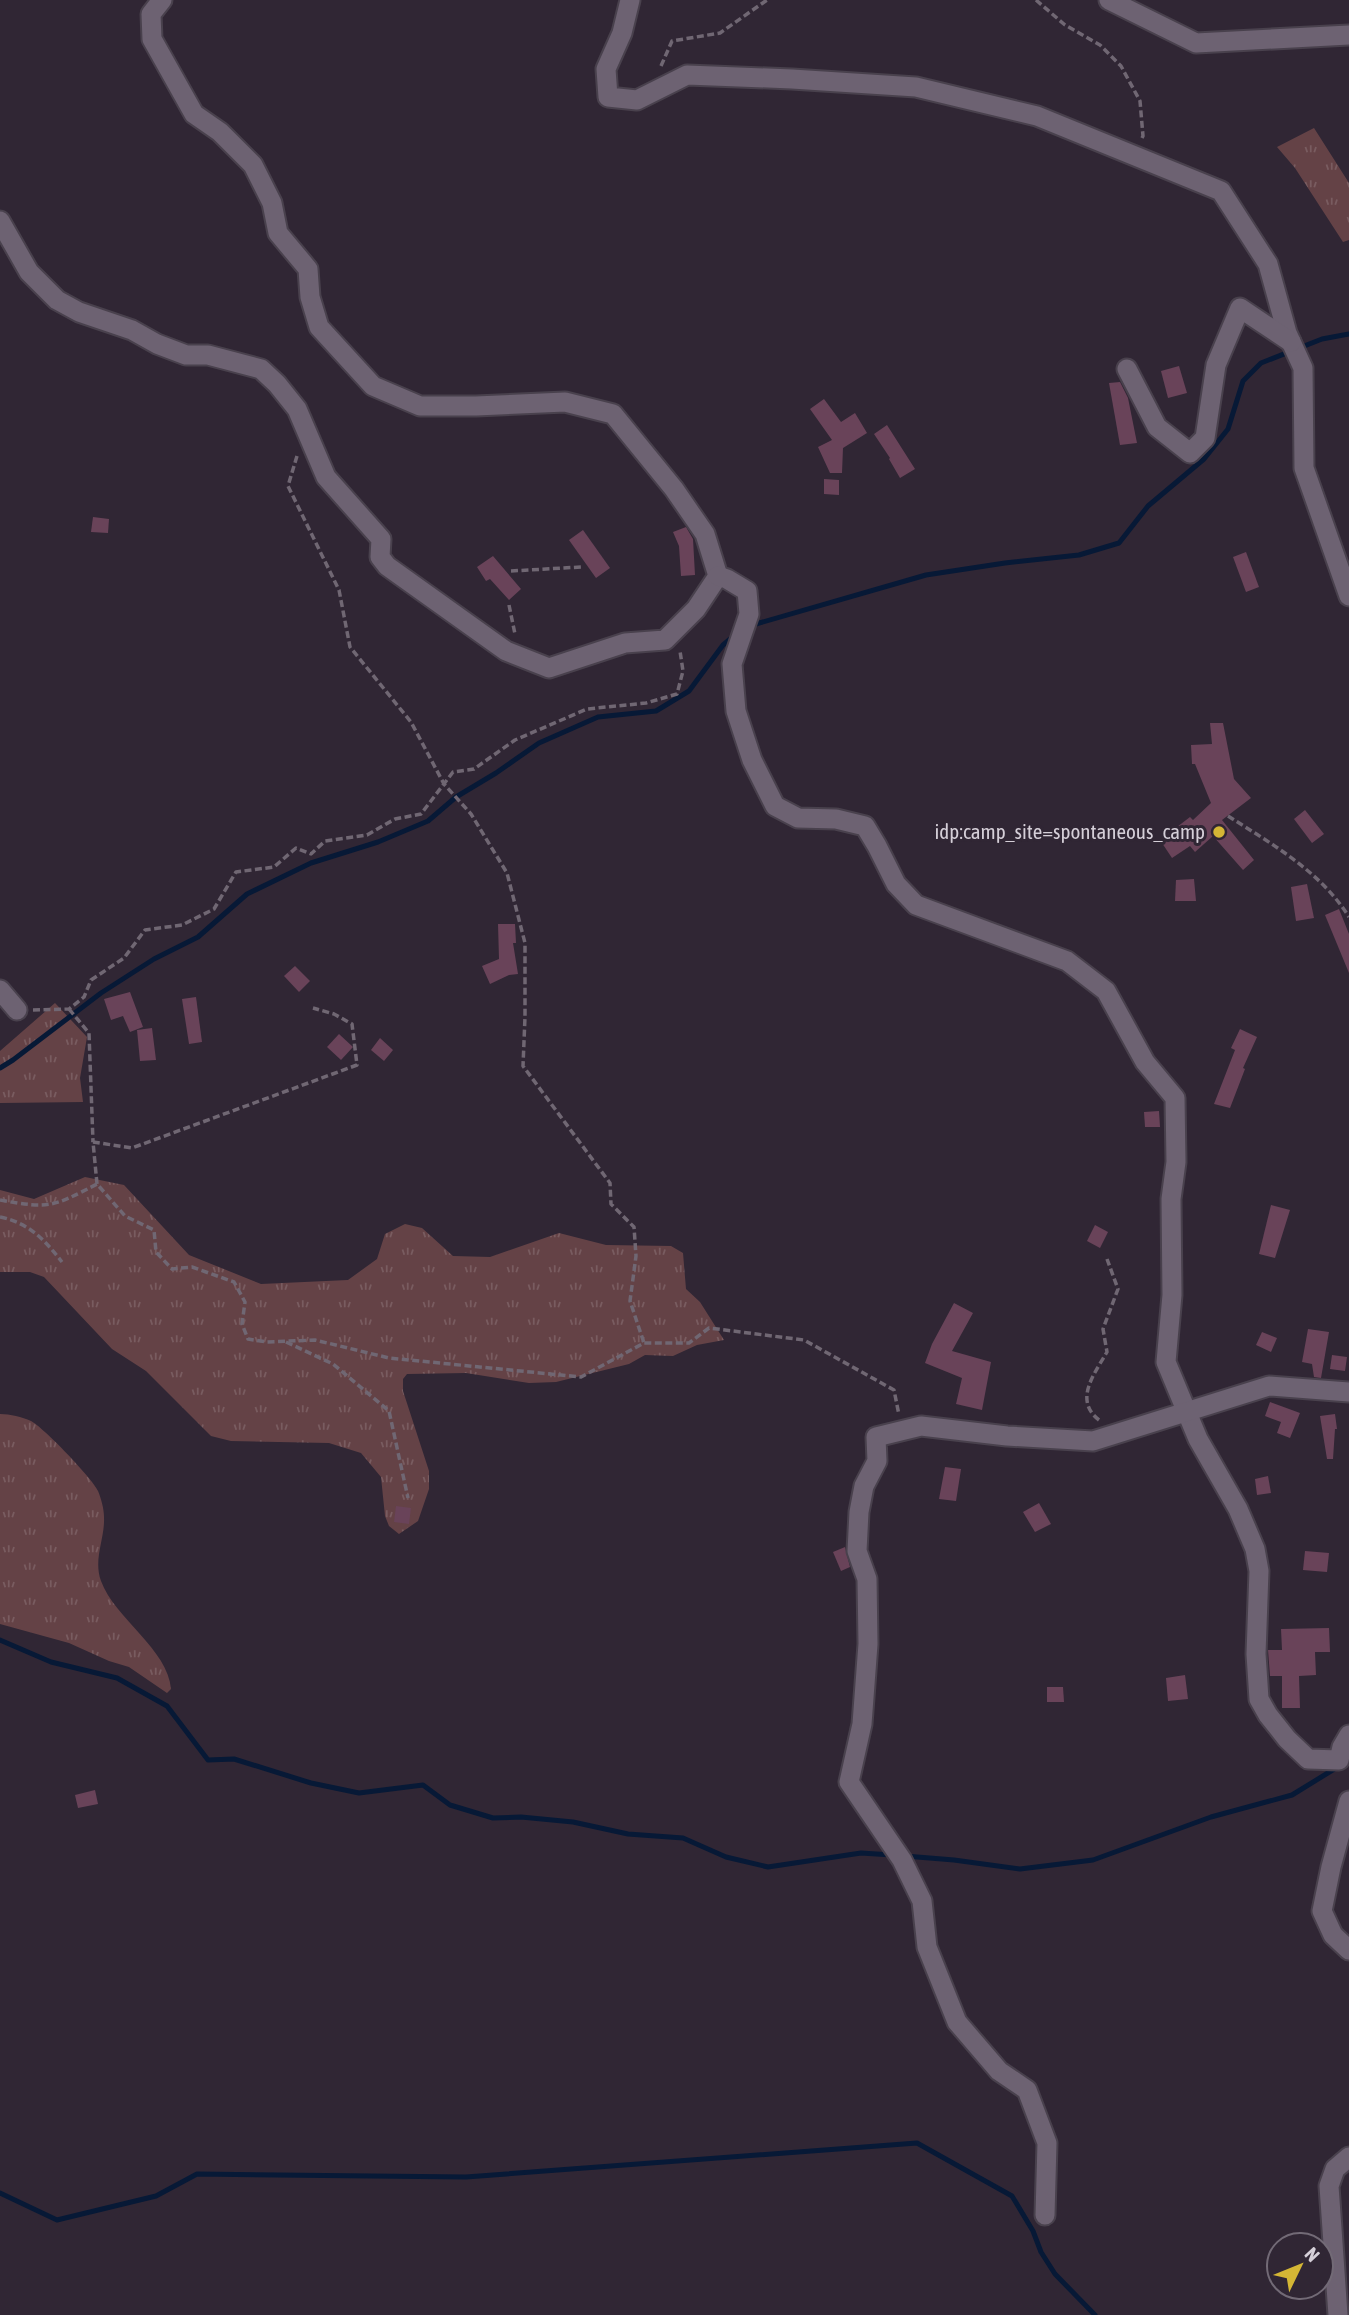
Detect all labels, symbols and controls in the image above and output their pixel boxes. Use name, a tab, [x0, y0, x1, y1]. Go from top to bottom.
place label: idp:camp_site=spontaneous_camp	[935, 819, 1205, 843]
marker: idp:camp_site=spontaneous_camp	[1211, 824, 1227, 840]
north arrow	[1265, 2231, 1335, 2301]
text: N	[1301, 2243, 1324, 2266]

